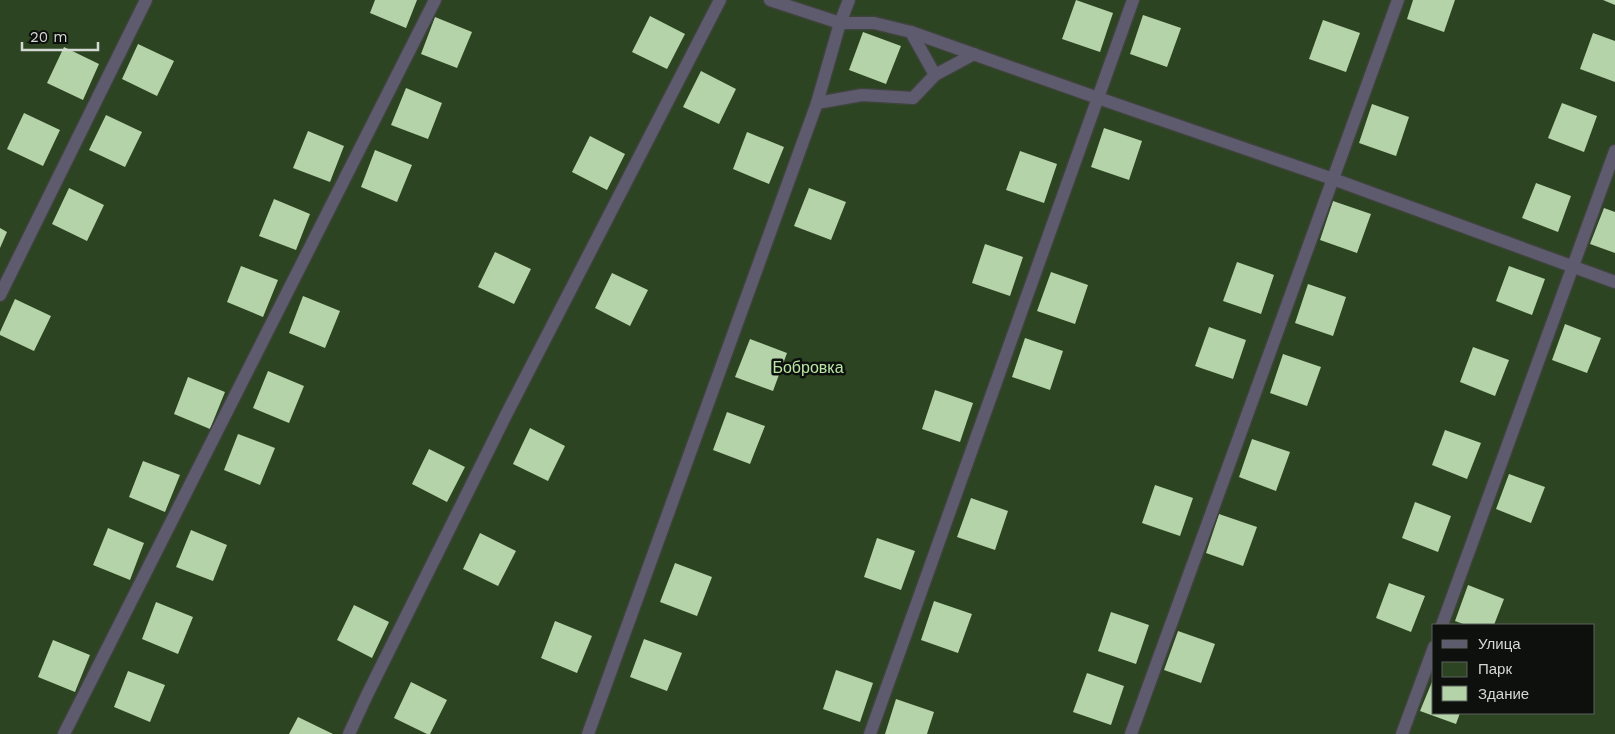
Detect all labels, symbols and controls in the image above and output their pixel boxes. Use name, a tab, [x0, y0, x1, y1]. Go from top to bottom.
scale bar	[22, 20, 99, 52]
text: 20 m	[30, 28, 68, 46]
park label: Бобровка	[772, 358, 844, 377]
legend	[1432, 624, 1595, 714]
text: Улица	[1478, 635, 1521, 653]
text: Парк	[1478, 660, 1512, 678]
text: Здание	[1478, 685, 1529, 703]

